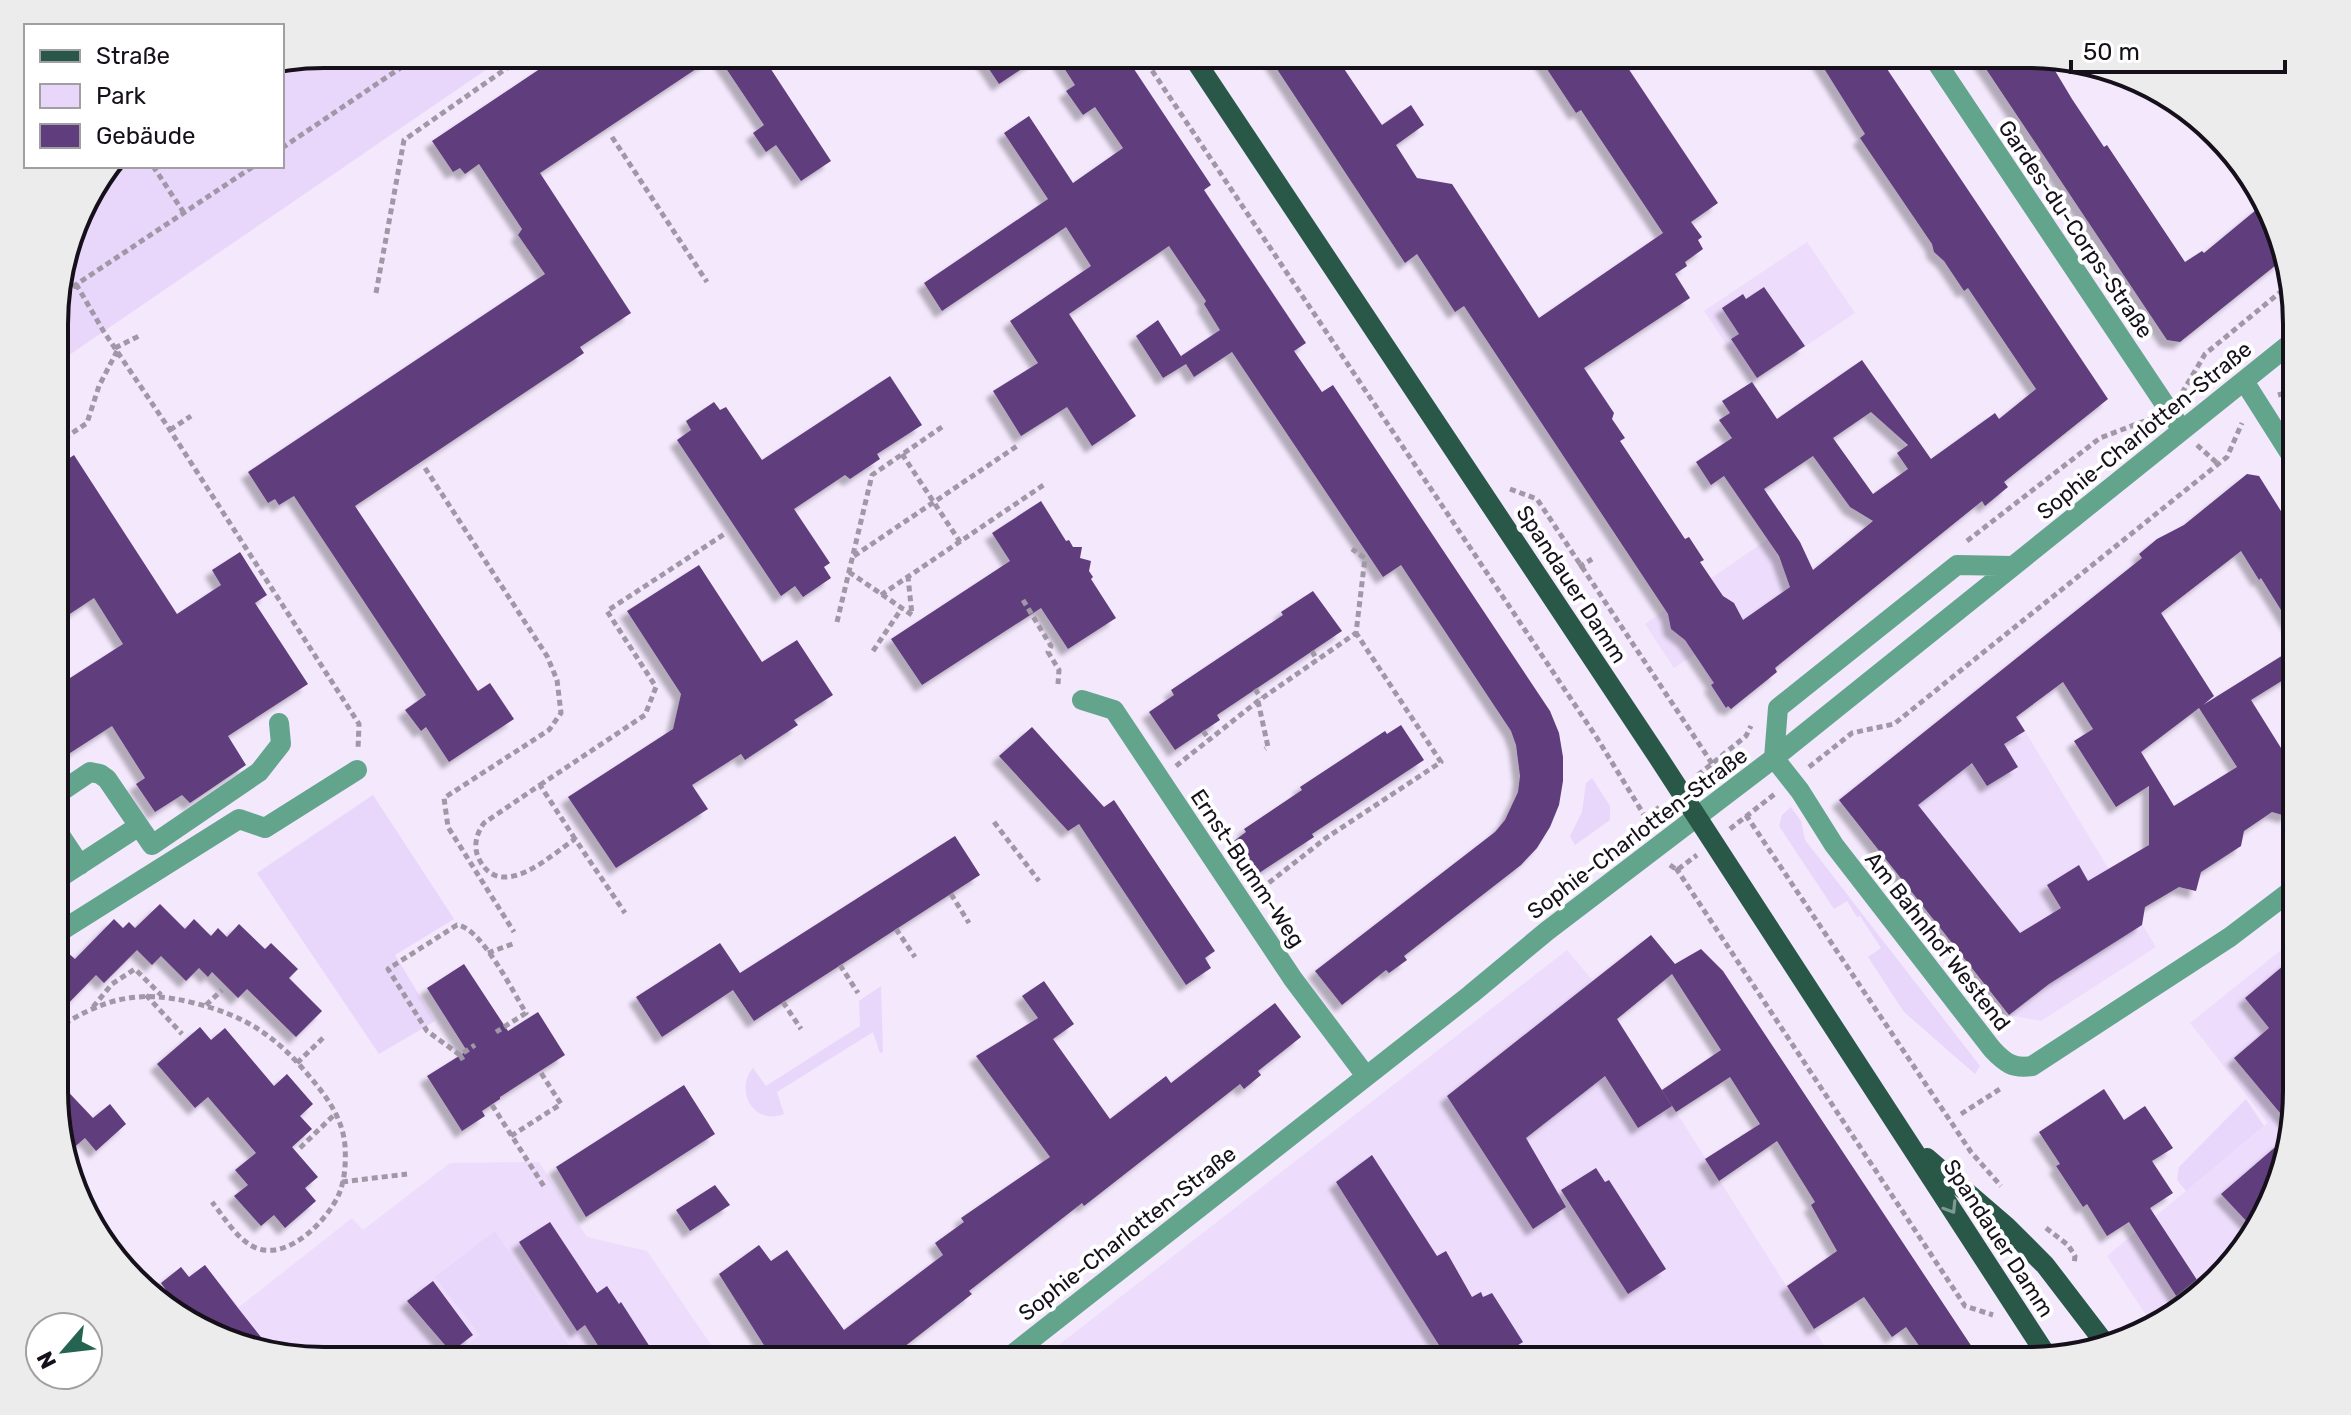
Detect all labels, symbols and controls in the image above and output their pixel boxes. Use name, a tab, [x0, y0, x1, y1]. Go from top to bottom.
legend	[24, 24, 284, 168]
scale bar	[2071, 24, 2285, 74]
text: 50 m	[2083, 38, 2140, 66]
text: Straße	[96, 42, 170, 70]
text: Park	[96, 82, 147, 110]
street label: Gardes-du-Corps-Straße	[1992, 115, 2159, 343]
text: Gebäude	[96, 122, 195, 150]
street label: Sophie-Charlotten-Straße	[2031, 335, 2257, 525]
street label: Spandauer Damm	[1510, 500, 1633, 668]
street label: Sophie-Charlotten-Straße	[1522, 742, 1753, 925]
street label: Ernst-Bumm-Weg	[1185, 784, 1311, 953]
street label: Am Bahnhof Westend	[1859, 846, 2016, 1036]
street label: Sophie-Charlotten-Straße	[1013, 1140, 1241, 1327]
street label: Spandauer Damm	[1937, 1154, 2060, 1322]
one-way arrow	[1942, 1199, 1957, 1214]
north arrow	[24, 1311, 104, 1391]
text: N	[31, 1347, 62, 1373]

